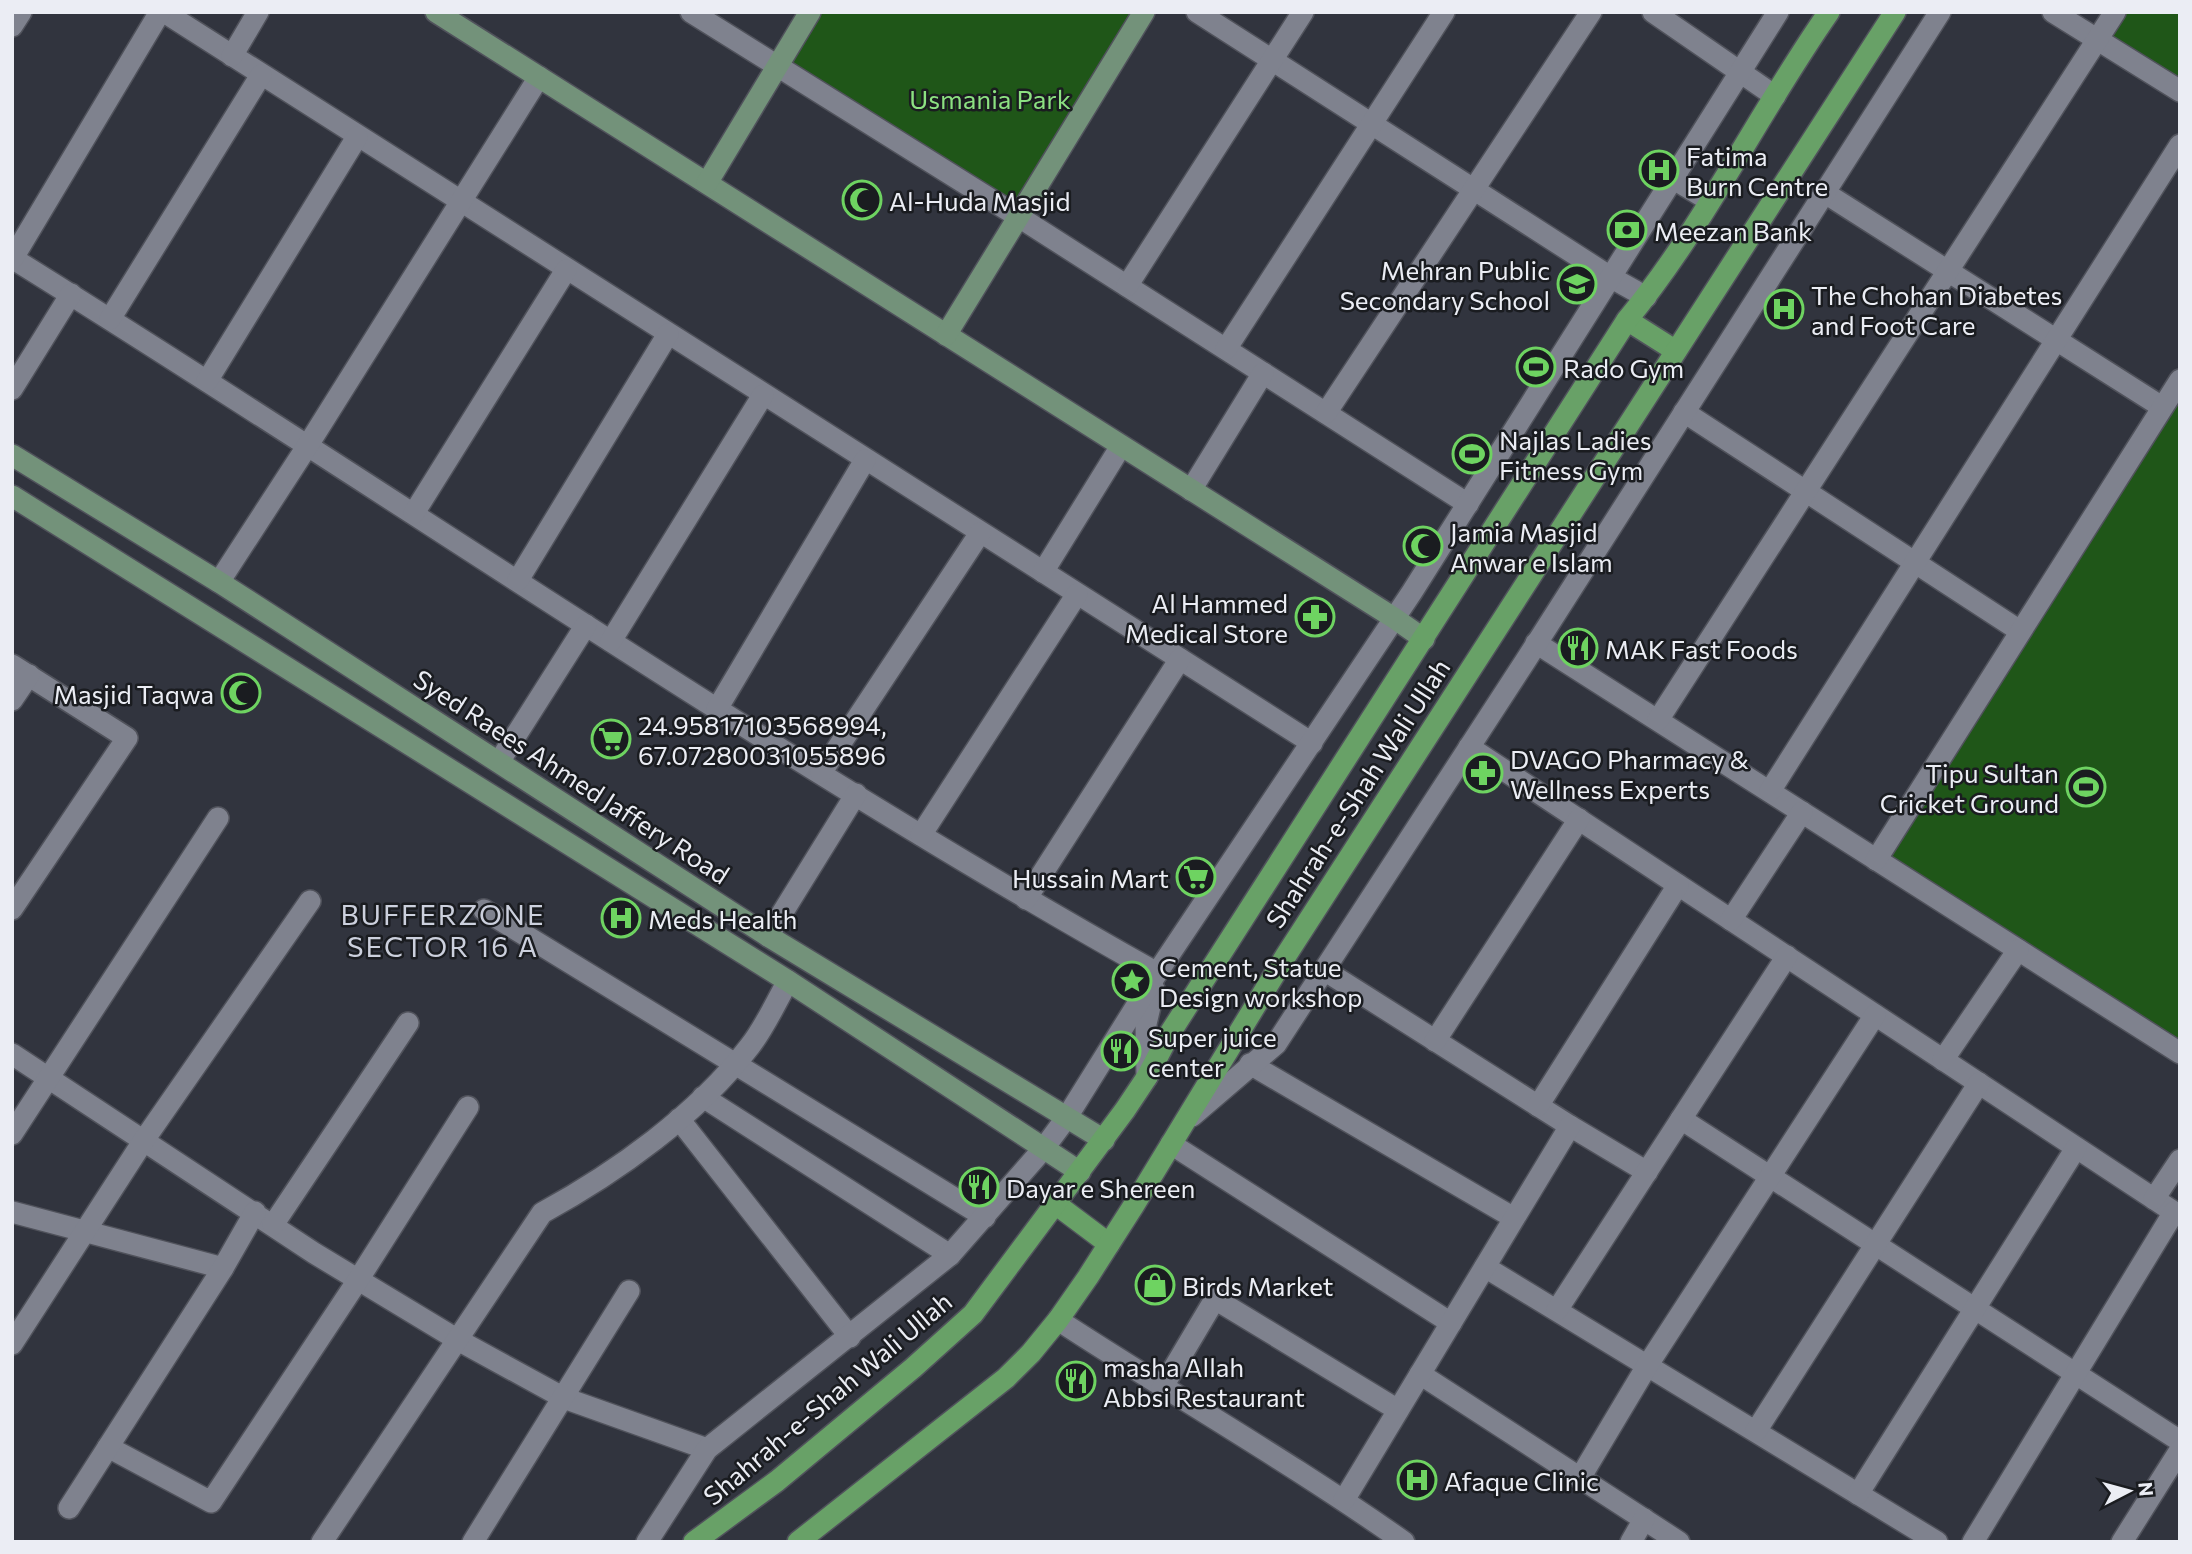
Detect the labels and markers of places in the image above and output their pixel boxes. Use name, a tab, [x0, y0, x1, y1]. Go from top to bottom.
place label: Fatima Burn Centre	[1686, 140, 1828, 201]
hospital icon: Fatima Burn Centre	[1638, 149, 1680, 191]
mosque icon: Al-Huda Masjid	[841, 179, 883, 221]
place label: Al-Huda Masjid	[889, 185, 1071, 216]
bank icon: Meezan Bank	[1606, 209, 1648, 251]
place label: Meezan Bank	[1654, 215, 1812, 246]
place label: Mehran Public Secondary School	[1340, 254, 1550, 315]
school or university icon: Mehran Public Secondary School	[1556, 263, 1598, 305]
place label: The Chohan Diabetes and Foot Care	[1811, 279, 2062, 340]
hospital icon: The Chohan Diabetes and Foot Care	[1763, 288, 1805, 330]
sports icon: Rado Gym	[1515, 346, 1557, 388]
place label: Rado Gym	[1563, 352, 1684, 383]
place label: Najlas Ladies Fitness Gym	[1499, 424, 1652, 485]
sports icon: Najlas Ladies Fitness Gym	[1451, 433, 1493, 475]
place label: Jamia Masjid Anwar e Islam	[1450, 516, 1613, 577]
mosque icon: Jamia Masjid Anwar e Islam	[1402, 525, 1444, 567]
place label: Al Hammed Medical Store	[1125, 587, 1288, 648]
pharmacy icon: Al Hammed Medical Store	[1294, 596, 1336, 638]
restaurant icon: MAK Fast Foods	[1557, 627, 1599, 669]
place label: MAK Fast Foods	[1605, 633, 1798, 664]
mosque icon: Masjid Taqwa	[220, 672, 262, 714]
place label: Masjid Taqwa	[53, 678, 214, 709]
place label: 24.95817103568994, 67.07280031055896	[638, 709, 887, 770]
supermarket icon: 24.95817103568994, 67.07280031055896	[590, 718, 632, 760]
place label: DVAGO Pharmacy & Wellness Experts	[1510, 743, 1749, 804]
pharmacy icon: DVAGO Pharmacy & Wellness Experts	[1462, 752, 1504, 794]
place label: Tipu Sultan Cricket Ground	[1880, 757, 2059, 818]
sports icon: Tipu Sultan Cricket Ground	[2065, 766, 2107, 808]
supermarket icon: Hussain Mart	[1175, 856, 1217, 898]
place label: Hussain Mart	[1012, 862, 1169, 893]
hospital icon: Meds Health	[600, 897, 642, 939]
place label: Meds Health	[648, 903, 797, 934]
place label: Cement, Statue Design workshop	[1159, 951, 1362, 1012]
place icon: Cement, Statue Design workshop	[1111, 960, 1153, 1002]
place label: Super juice center	[1148, 1021, 1277, 1082]
restaurant icon: Super juice center	[1100, 1030, 1142, 1072]
restaurant icon: Dayar e Shereen	[958, 1166, 1000, 1208]
place label: Dayar e Shereen	[1006, 1172, 1195, 1203]
shop icon: Birds Market	[1134, 1264, 1176, 1306]
place label: Birds Market	[1182, 1270, 1334, 1301]
place label: masha Allah Abbsi Restaurant	[1103, 1351, 1305, 1412]
restaurant icon: masha Allah Abbsi Restaurant	[1055, 1360, 1097, 1402]
hospital icon: Afaque Clinic	[1396, 1459, 1438, 1501]
place label: Afaque Clinic	[1444, 1465, 1599, 1496]

